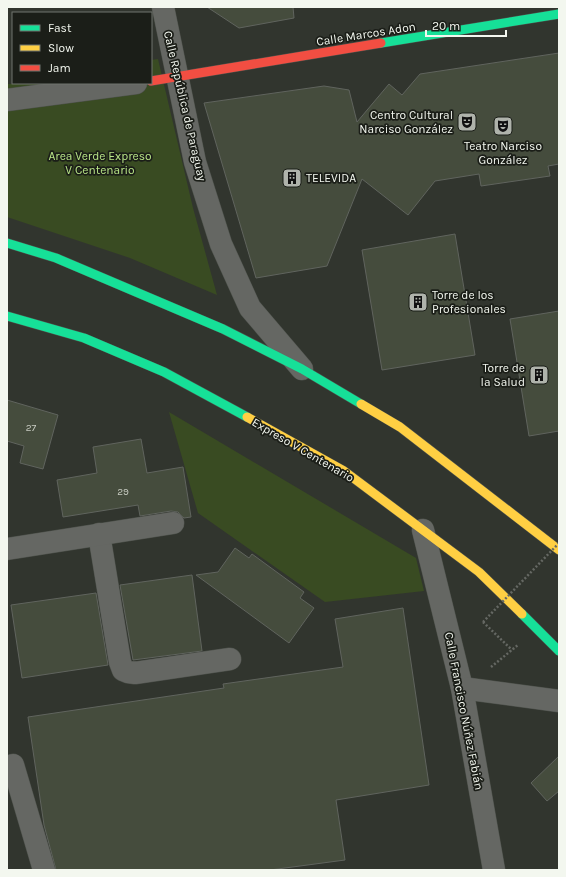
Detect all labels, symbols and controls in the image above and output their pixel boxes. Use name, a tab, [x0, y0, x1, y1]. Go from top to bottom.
legend	[12, 12, 152, 84]
scale bar	[426, 12, 506, 38]
street label: Calle Marcos Adon	[315, 19, 417, 49]
text: 20 m	[432, 19, 460, 33]
text: Fast	[48, 21, 72, 35]
street label: Calle República de Paraguay	[161, 30, 209, 183]
text: Slow	[48, 41, 74, 55]
text: Jam	[48, 61, 71, 75]
place label: Centro Cultural Narciso González	[359, 108, 453, 136]
theatre icon: Centro Cultural Narciso González	[456, 111, 478, 133]
theatre icon: Teatro Narciso González	[492, 115, 514, 137]
place label: Teatro Narciso González	[464, 139, 542, 167]
park label: Area Verde Expreso V Centenario	[48, 149, 152, 177]
building icon: TELEVIDA	[281, 167, 303, 189]
place label: TELEVIDA	[306, 171, 356, 185]
place label: Torre de los Profesionales	[432, 288, 506, 316]
building icon: Torre de los Profesionales	[407, 291, 429, 313]
place label: Torre de la Salud	[481, 361, 525, 389]
building icon: Torre de la Salud	[528, 364, 550, 386]
street label: Expreso V Centenario	[250, 415, 356, 485]
house number: 27	[26, 422, 37, 434]
house number: 29	[117, 486, 129, 498]
street label: Calle Francisco Núñez Fabián	[442, 631, 486, 791]

